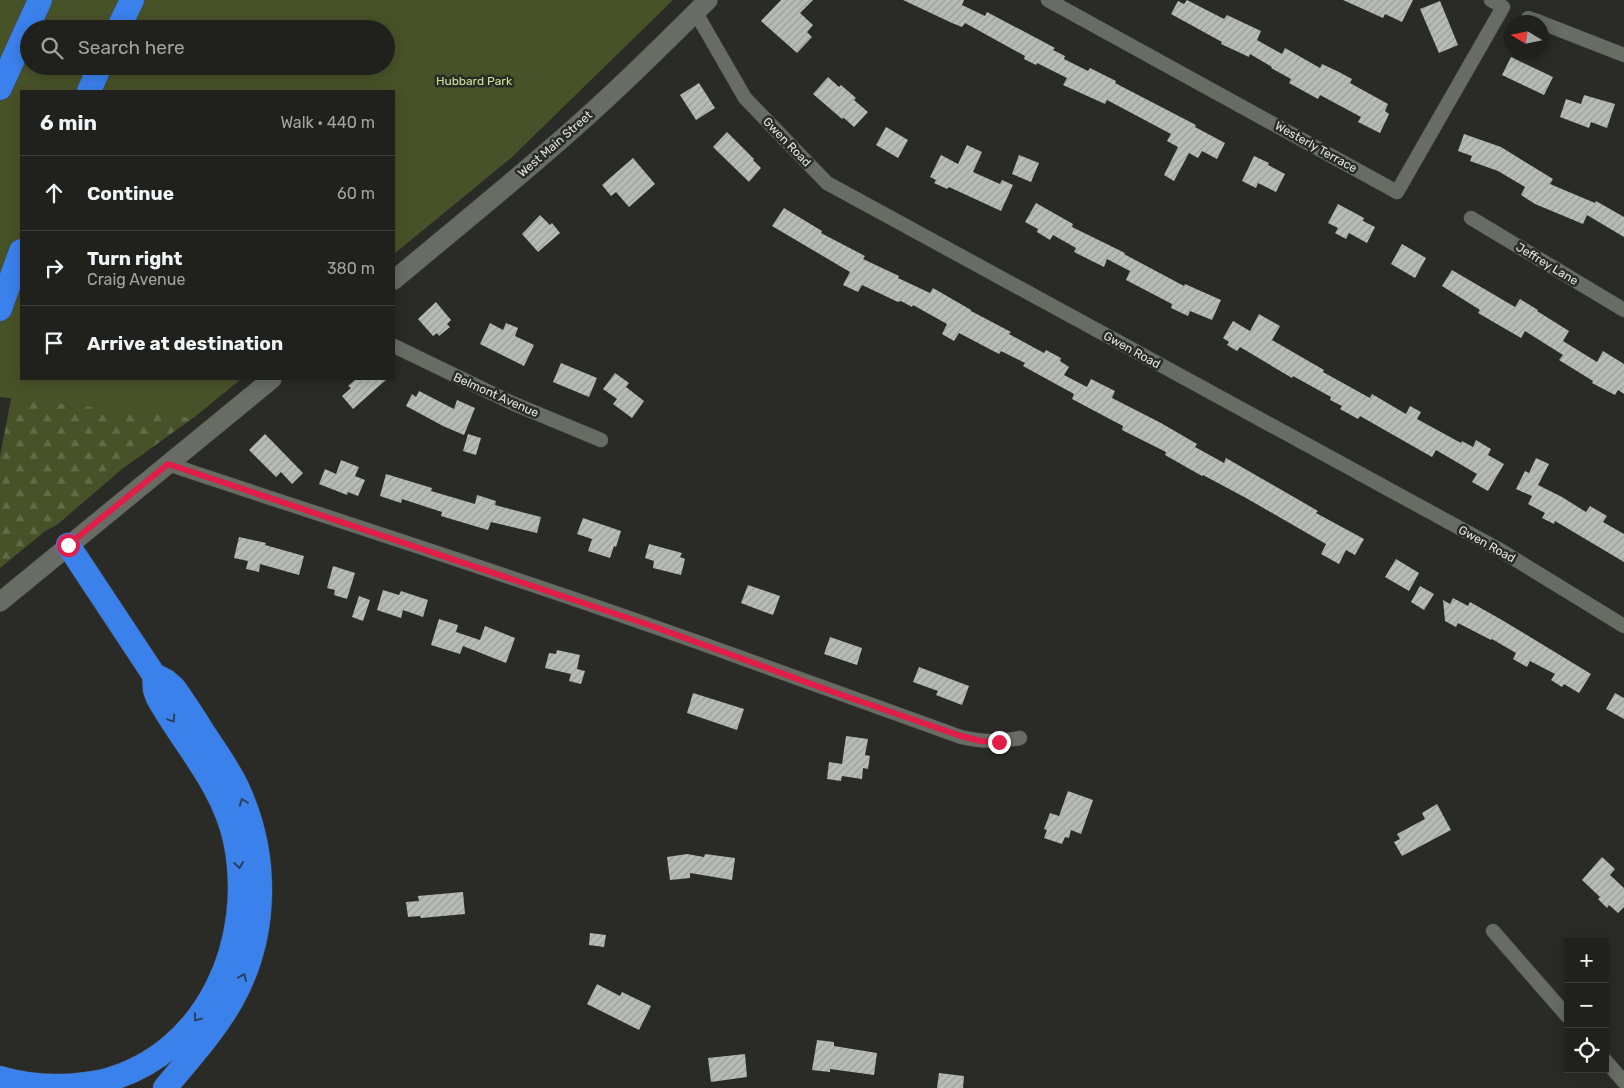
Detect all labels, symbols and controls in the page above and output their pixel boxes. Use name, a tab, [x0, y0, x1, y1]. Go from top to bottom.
north arrow	[1504, 15, 1549, 60]
search box	[20, 20, 395, 75]
icon: search	[38, 34, 66, 62]
text: Search here	[78, 36, 185, 59]
park label: Hubbard Park	[436, 74, 513, 88]
street label: West Main Street	[515, 108, 595, 180]
text: 6 min	[40, 110, 97, 135]
text: Walk · 440 m	[280, 113, 375, 132]
street label: Gwen Road	[760, 114, 814, 170]
street label: Westerly Terrace	[1273, 119, 1360, 175]
icon: ahead	[40, 179, 68, 207]
text: Continue	[87, 182, 174, 205]
text: 60 m	[337, 184, 375, 203]
street label: Jeffrey Lane	[1513, 240, 1581, 288]
text: Turn right	[87, 247, 182, 270]
icon: right	[40, 254, 68, 282]
text: 380 m	[327, 259, 375, 278]
text: Craig Avenue	[87, 270, 185, 289]
icon: arrive	[40, 329, 68, 357]
street label: Gwen Road	[1101, 329, 1163, 371]
text: Arrive at destination	[87, 332, 283, 355]
street label: Belmont Avenue	[451, 370, 541, 420]
street label: Gwen Road	[1456, 523, 1518, 565]
route start	[57, 534, 80, 557]
one-way arrow	[166, 714, 175, 723]
route end	[988, 731, 1011, 754]
one-way arrow	[239, 798, 249, 806]
one-way arrow	[233, 862, 244, 870]
map controls	[1564, 938, 1609, 1073]
button: +	[1564, 938, 1609, 983]
one-way arrow	[236, 973, 247, 982]
button: −	[1564, 983, 1609, 1028]
one-way arrow	[194, 1012, 203, 1022]
button: locate	[1564, 1028, 1609, 1073]

